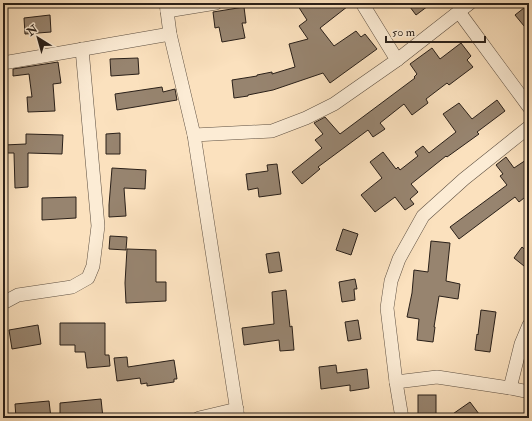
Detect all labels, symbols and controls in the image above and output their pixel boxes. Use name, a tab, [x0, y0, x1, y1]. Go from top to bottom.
north arrow	[18, 18, 58, 58]
scale bar	[386, 18, 485, 44]
text: N	[24, 22, 41, 39]
text: 50 m	[392, 25, 416, 40]

